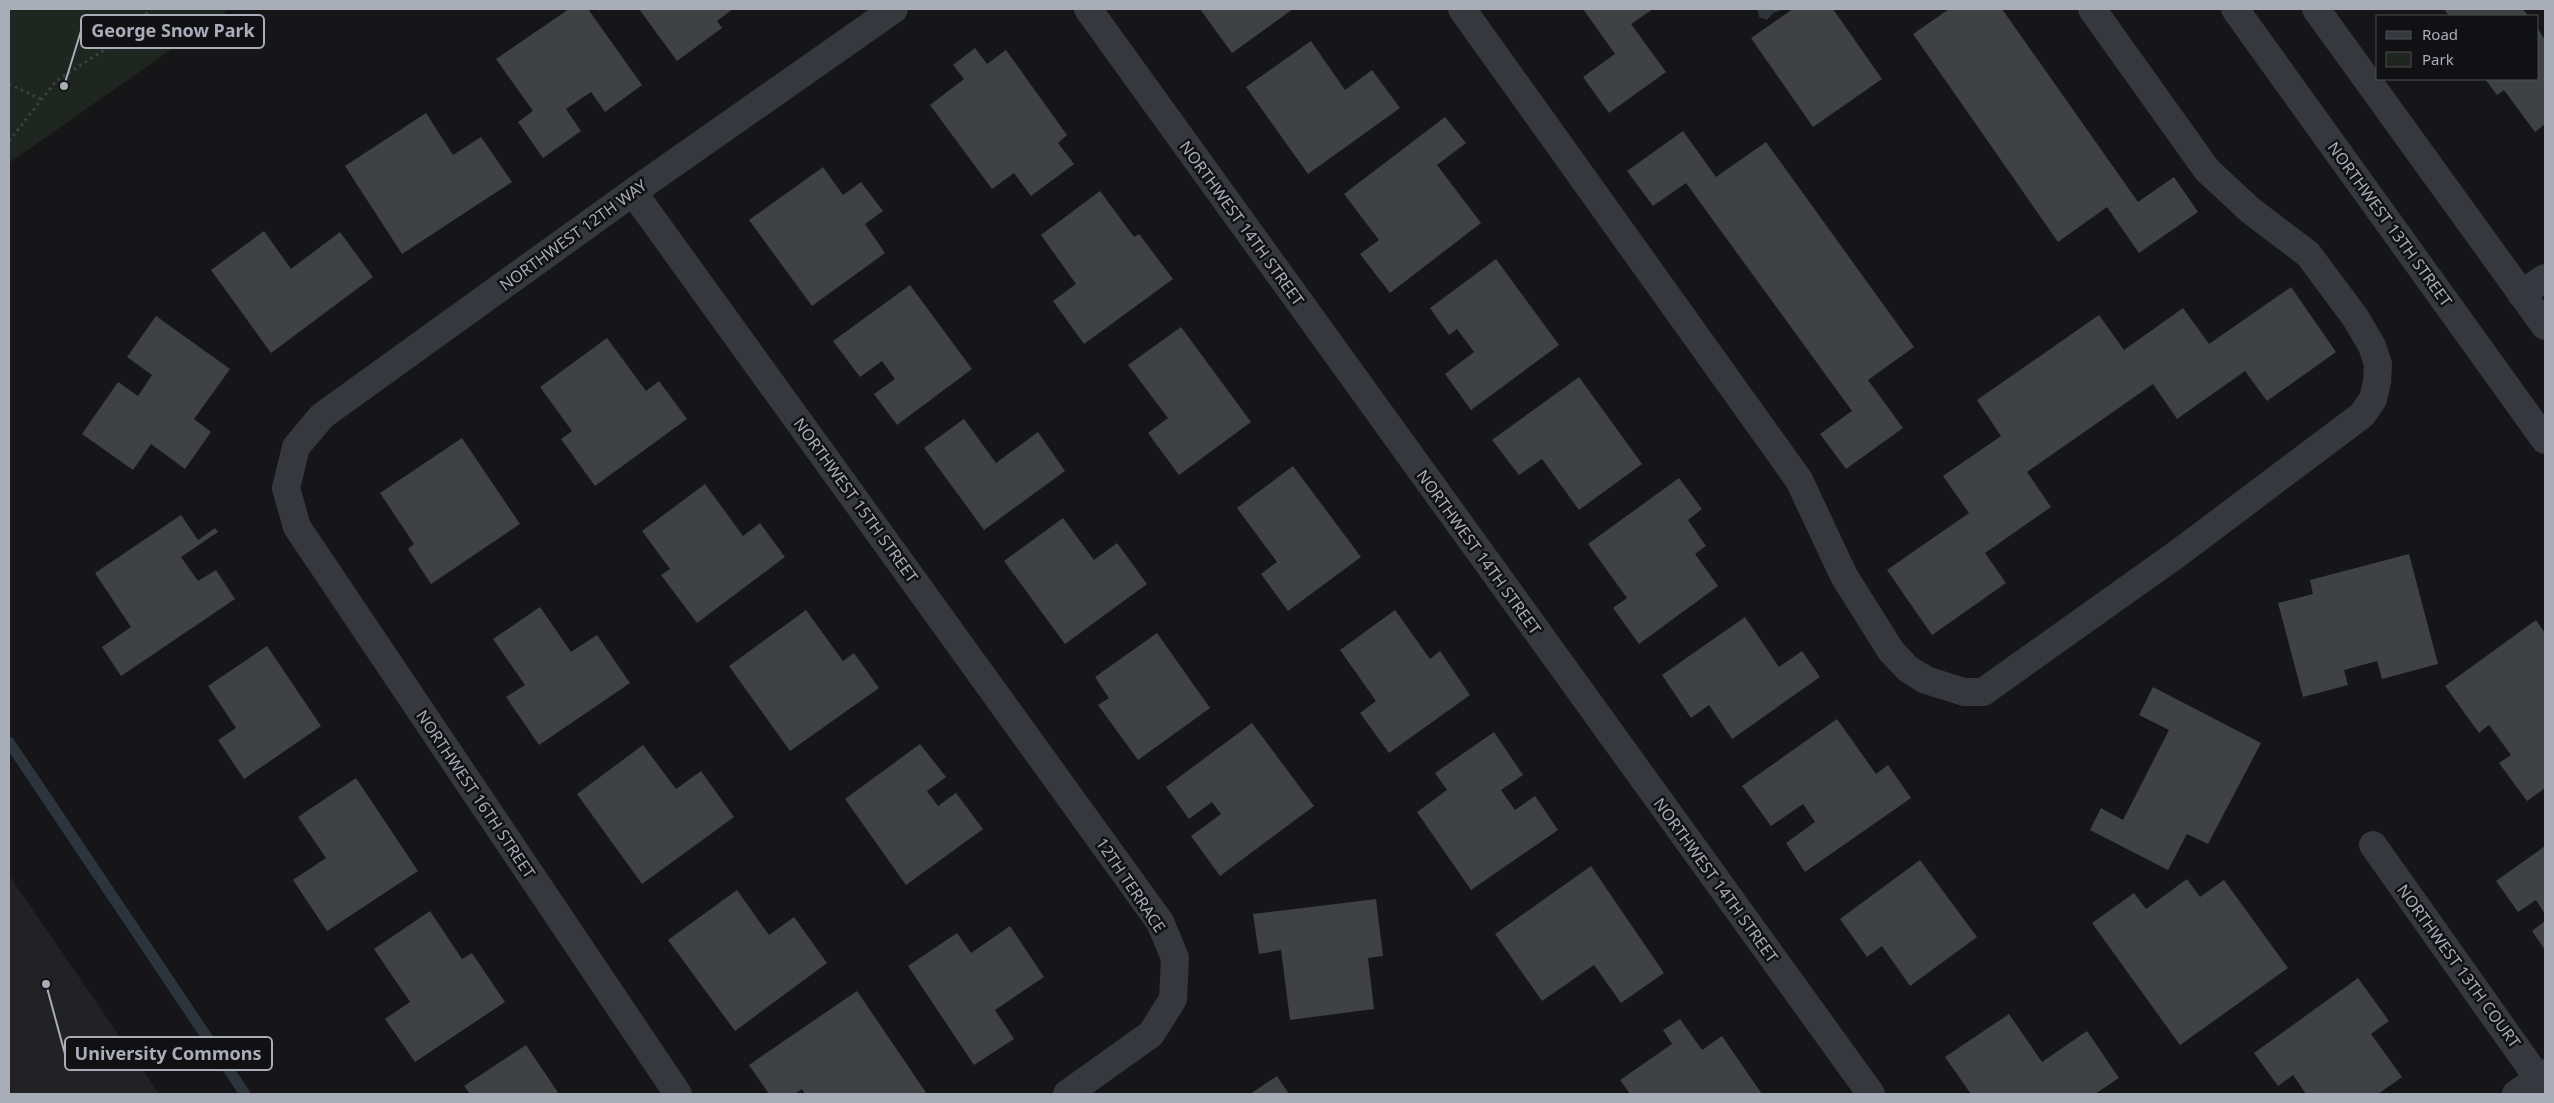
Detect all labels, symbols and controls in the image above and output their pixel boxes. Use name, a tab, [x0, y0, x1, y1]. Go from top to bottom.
callout: George Snow Park	[81, 15, 264, 48]
legend	[2376, 15, 2539, 80]
text: George Snow Park	[91, 18, 256, 42]
text: Road	[2422, 24, 2458, 44]
text: Park	[2422, 49, 2454, 69]
street label: NORTHWEST 14TH STREET	[1175, 136, 1309, 310]
street label: NORTHWEST 13TH STREET	[2323, 137, 2457, 311]
street label: NORTHWEST 12TH WAY	[495, 174, 652, 296]
street label: NORTHWEST 15TH STREET	[789, 413, 923, 587]
street label: NORTHWEST 14TH STREET	[1412, 465, 1546, 639]
street label: NORTHWEST 16TH STREET	[411, 706, 541, 883]
street label: NORTHWEST 14TH STREET	[1649, 793, 1783, 967]
street label: 12TH TERRACE	[1091, 833, 1171, 937]
street label: NORTHWEST 13TH COURT	[2392, 880, 2526, 1052]
callout: University Commons	[65, 1037, 272, 1070]
text: University Commons	[75, 1041, 261, 1065]

